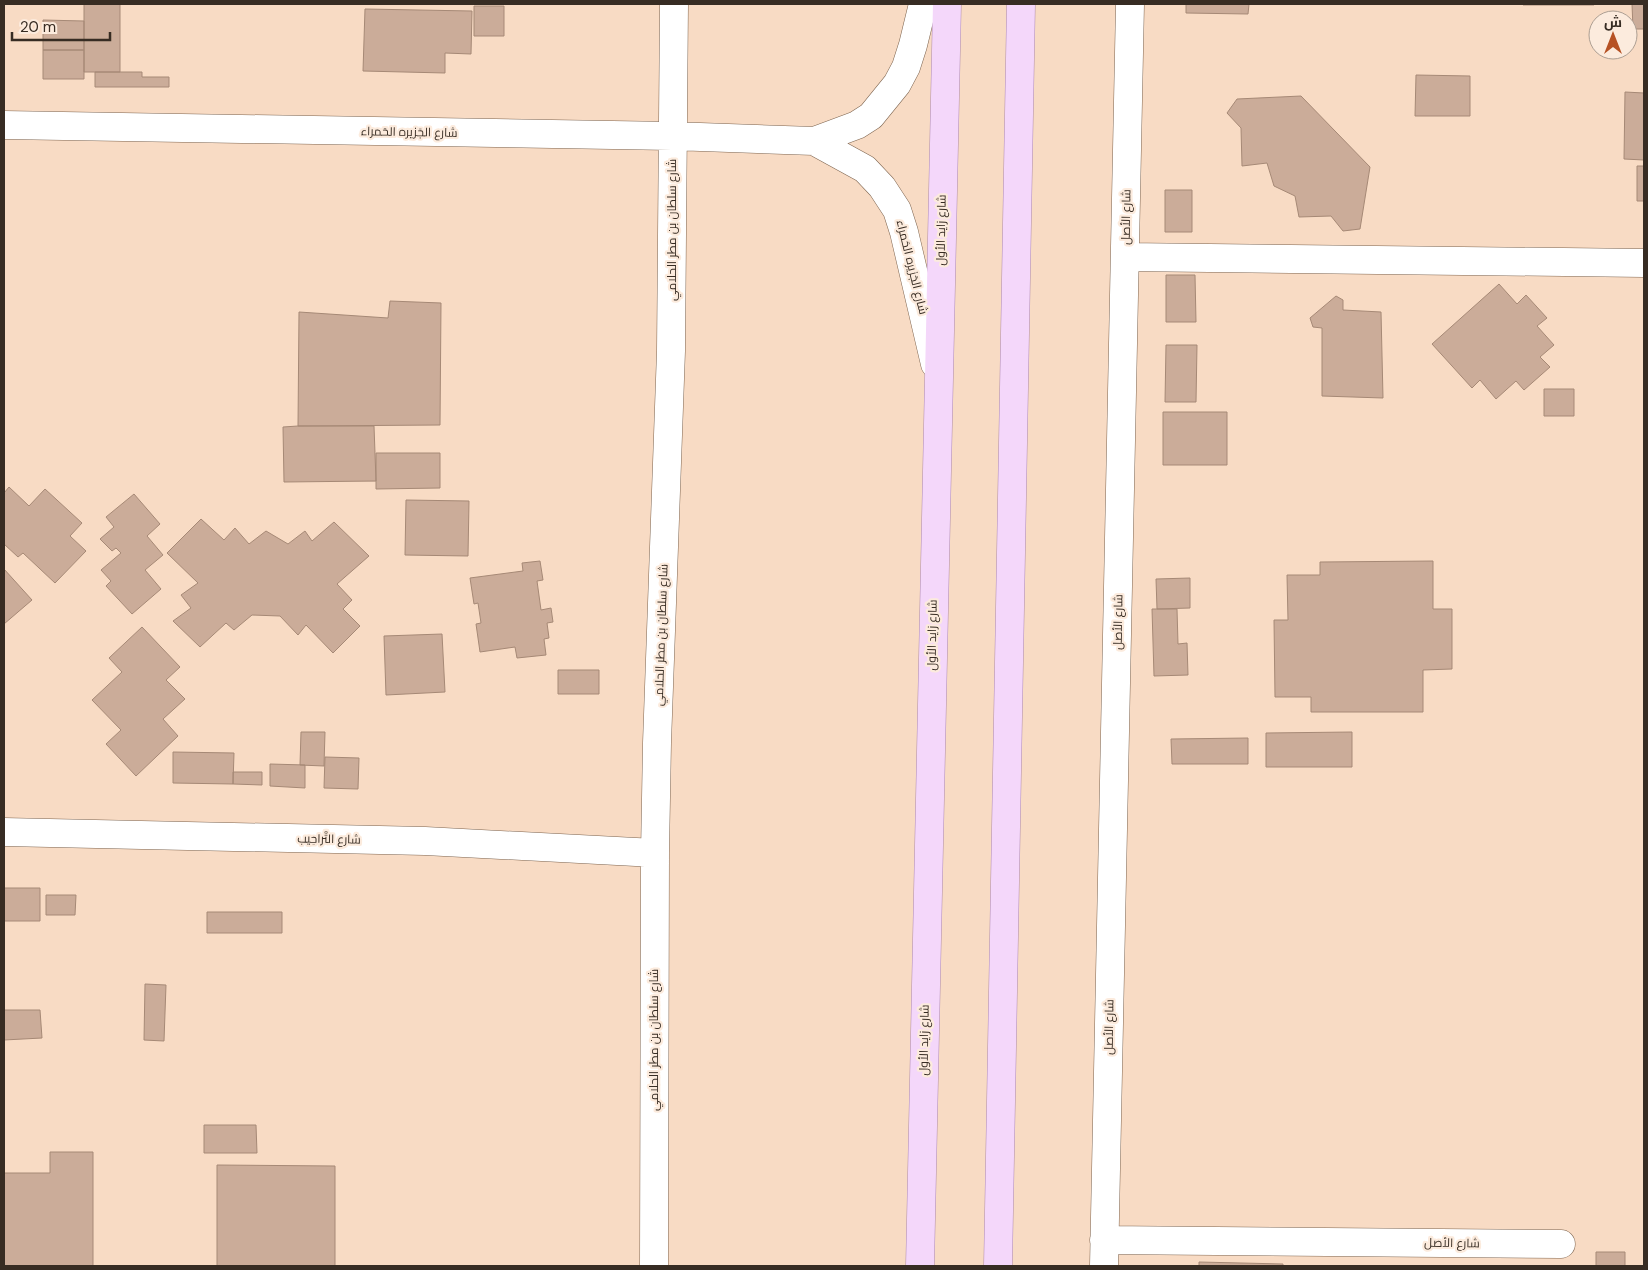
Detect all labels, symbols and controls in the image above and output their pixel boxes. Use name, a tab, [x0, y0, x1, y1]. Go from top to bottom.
scale bar	[12, 10, 110, 42]
north arrow	[1588, 10, 1638, 60]
text: ش	[1604, 13, 1622, 31]
text: 20 m	[20, 17, 56, 37]
street label: شارع الجَزيره الحَمراء	[360, 123, 458, 141]
street label: شارع سلطان بن مطر الحلامي	[664, 159, 682, 301]
street label: شارع الأصل	[1118, 189, 1134, 245]
street label: شارع زايد الأول	[932, 194, 950, 266]
street label: شارع الجَزيره الحَمراء	[893, 218, 932, 316]
street label: شارع سلطان بن مطر الحلامي	[651, 564, 673, 706]
street label: شارع الأصل	[1110, 594, 1126, 650]
street label: شارع زايد الأول	[923, 599, 941, 671]
street label: شارع التَّراحِيب	[297, 830, 361, 848]
street label: شارع سلطان بن مطر الحلامي	[646, 969, 664, 1111]
street label: شارع الأصل	[1101, 999, 1117, 1055]
street label: شارع زايد الأول	[915, 1004, 933, 1076]
street label: شارع الأصل	[1424, 1235, 1480, 1251]

